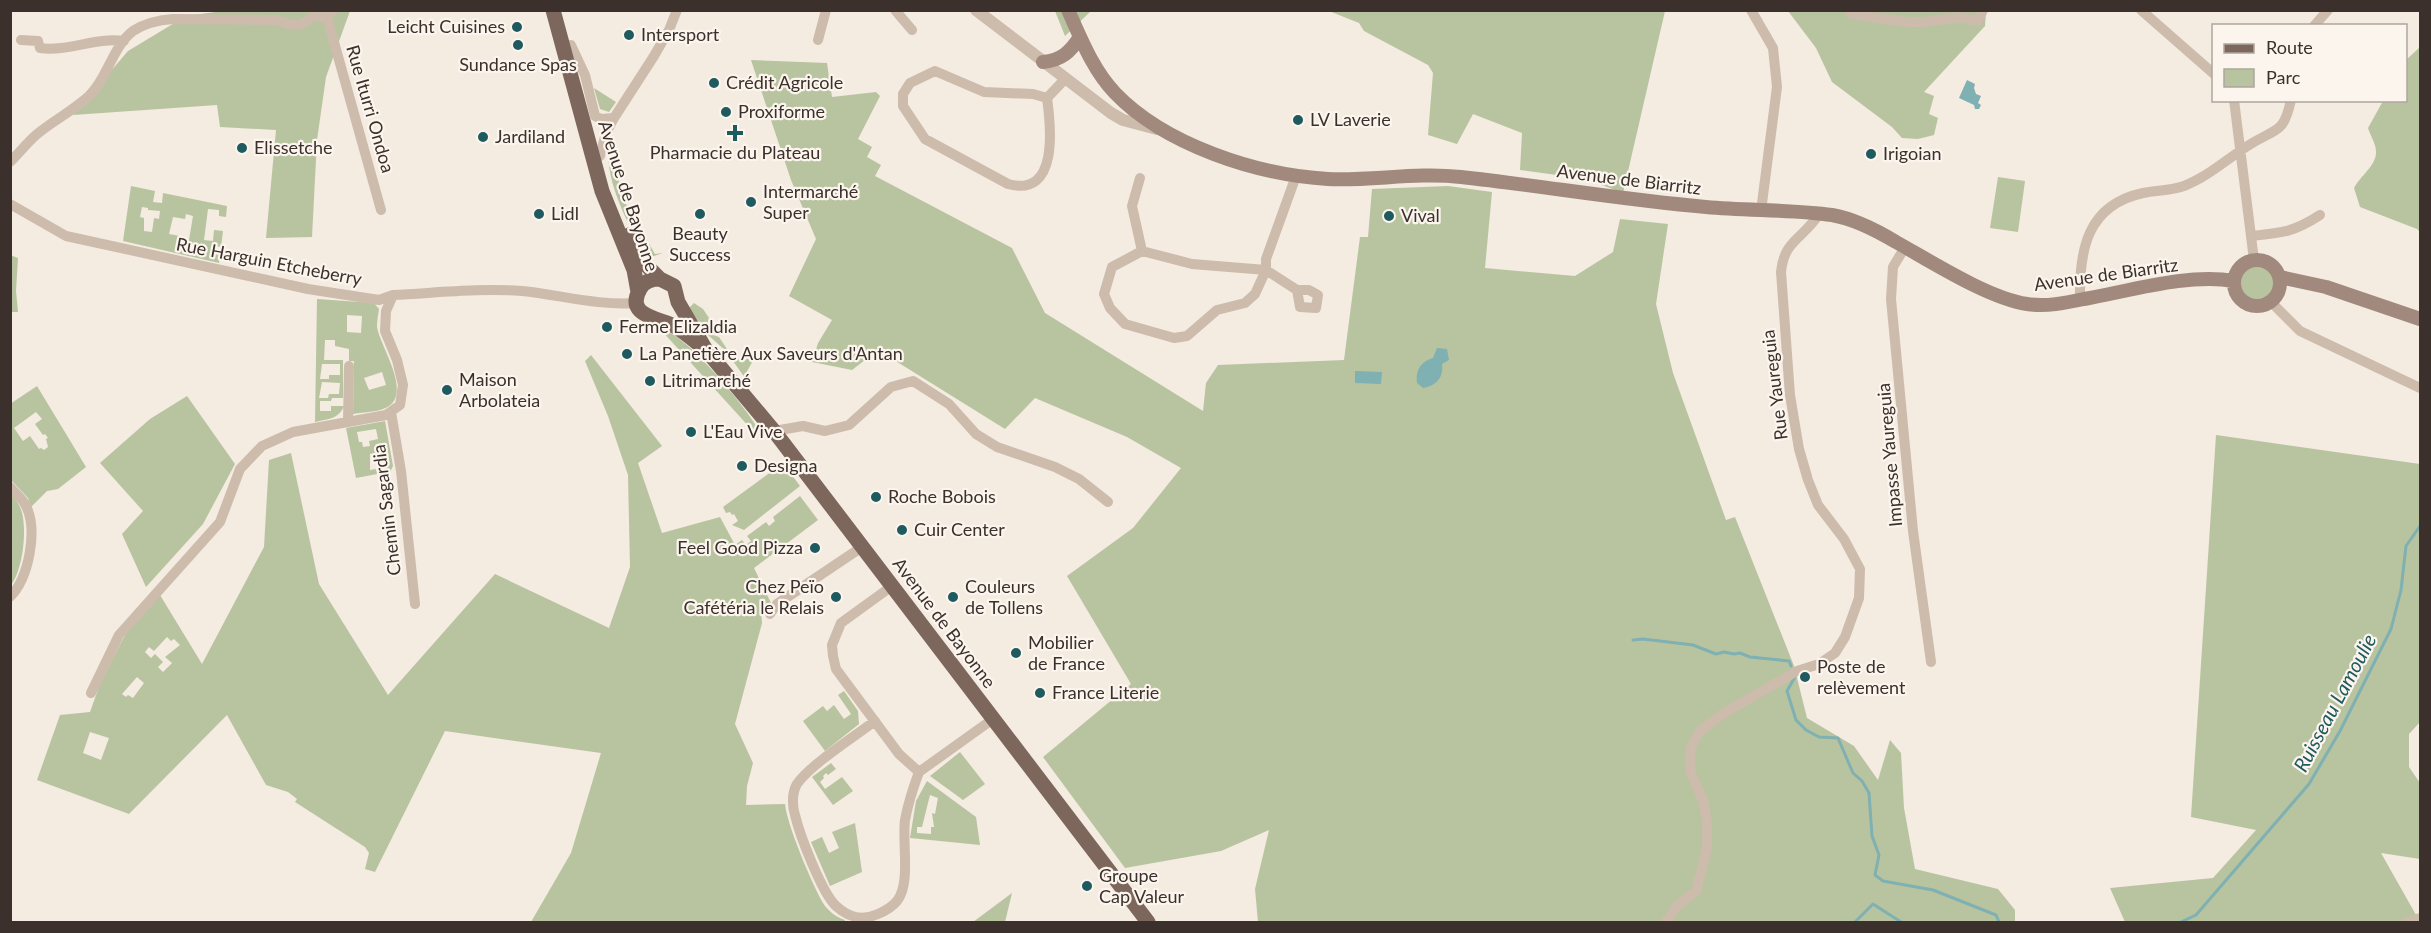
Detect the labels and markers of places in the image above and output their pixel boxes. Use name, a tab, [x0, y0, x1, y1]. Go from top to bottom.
place label: Leicht Cuisines	[387, 15, 505, 37]
marker: Leicht Cuisines	[510, 20, 524, 34]
place label: Intersport	[641, 23, 720, 45]
marker: Intersport	[622, 28, 636, 42]
marker: Sundance Spas	[511, 38, 525, 52]
place label: Sundance Spas	[459, 53, 577, 75]
place label: Crédit Agricole	[726, 71, 843, 93]
marker: Crédit Agricole	[707, 76, 721, 90]
place label: Proxiforme	[738, 100, 825, 122]
marker: Proxiforme	[719, 105, 733, 119]
place label: LV Laverie	[1310, 108, 1391, 130]
marker: LV Laverie	[1291, 113, 1305, 127]
place label: Jardiland	[495, 125, 565, 147]
marker: Pharmacie du Plateau	[728, 126, 742, 140]
marker: Jardiland	[476, 130, 490, 144]
place label: Elissetche	[254, 136, 332, 158]
marker: Elissetche	[235, 141, 249, 155]
place label: Pharmacie du Plateau	[650, 141, 820, 163]
place label: Irigoian	[1883, 142, 1942, 164]
marker: Irigoian	[1864, 147, 1878, 161]
place label: Intermarché Super	[763, 180, 858, 223]
marker: Intermarché Super	[744, 195, 758, 209]
place label: Lidl	[551, 202, 579, 224]
place label: Vival	[1401, 204, 1440, 226]
marker: Lidl	[532, 207, 546, 221]
marker: Beauty Success	[693, 207, 707, 221]
marker: Vival	[1382, 209, 1396, 223]
place label: Beauty Success	[669, 222, 731, 265]
place label: Ferme Elizaldia	[619, 315, 737, 337]
marker: Ferme Elizaldia	[600, 320, 614, 334]
place label: La Panetière Aux Saveurs d'Antan	[639, 342, 903, 364]
marker: La Panetière Aux Saveurs d'Antan	[620, 347, 634, 361]
place label: Maison Arbolateia	[459, 368, 540, 411]
place label: Litrimarché	[662, 369, 751, 391]
marker: Litrimarché	[643, 374, 657, 388]
marker: Maison Arbolateia	[440, 383, 454, 397]
place label: L'Eau Vive	[703, 420, 782, 442]
marker: L'Eau Vive	[684, 425, 698, 439]
place label: Designa	[754, 454, 818, 476]
marker: Designa	[735, 459, 749, 473]
place label: Roche Bobois	[888, 485, 996, 507]
marker: Roche Bobois	[869, 490, 883, 504]
place label: Cuir Center	[914, 518, 1005, 540]
marker: Cuir Center	[895, 523, 909, 537]
place label: Feel Good Pizza	[677, 536, 803, 558]
marker: Feel Good Pizza	[808, 541, 822, 555]
place label: Chez Peïo Cafétéria le Relais	[684, 575, 824, 618]
place label: Couleurs de Tollens	[965, 575, 1043, 618]
marker: Chez Peïo Cafétéria le Relais	[829, 590, 843, 604]
marker: Couleurs de Tollens	[946, 590, 960, 604]
place label: Mobilier de France	[1028, 631, 1105, 674]
marker: Mobilier de France	[1009, 646, 1023, 660]
place label: Poste de relèvement	[1817, 655, 1906, 698]
marker: Poste de relèvement	[1798, 670, 1812, 684]
place label: France Literie	[1052, 681, 1159, 703]
marker: France Literie	[1033, 686, 1047, 700]
place label: Groupe Cap Valeur	[1099, 864, 1185, 907]
marker: Groupe Cap Valeur	[1080, 879, 1094, 893]

